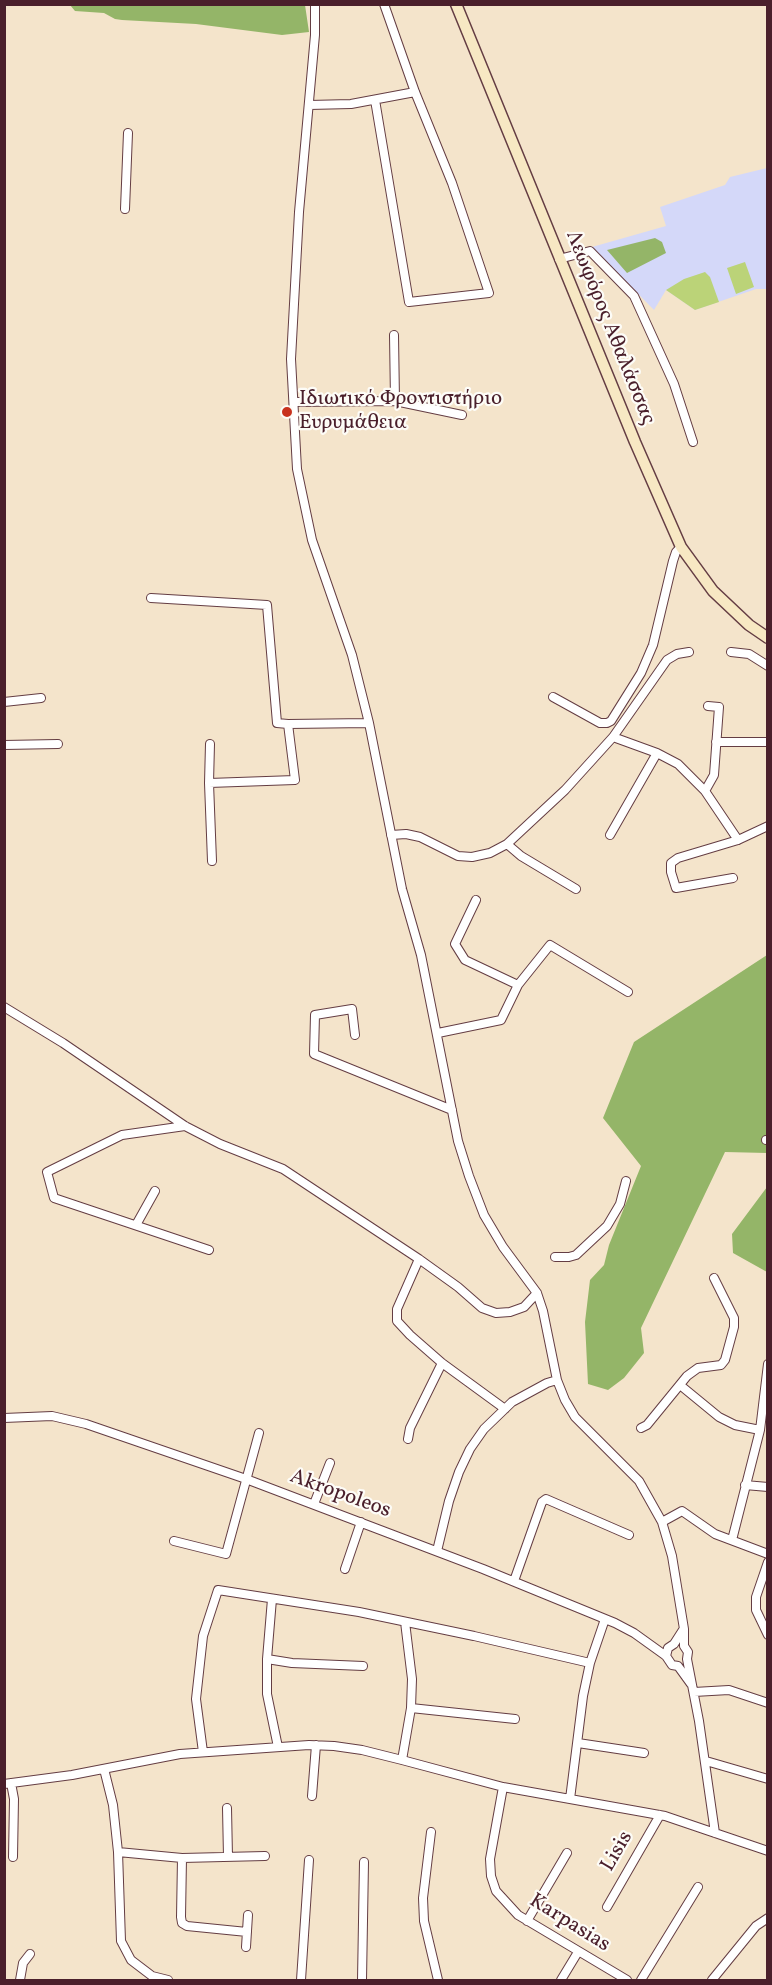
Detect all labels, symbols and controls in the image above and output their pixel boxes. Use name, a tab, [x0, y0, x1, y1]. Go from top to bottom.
street label: Λεωφόρος Αθαλάσσας	[559, 227, 659, 429]
place label: Ιδιωτικό Φροντιστήριο Ευρυμάθεια	[299, 387, 502, 437]
marker: Ιδιωτικό Φροντιστήριο Ευρυμάθεια	[280, 405, 294, 419]
street label: Akropoleos	[286, 1465, 394, 1525]
street label: Lisis	[596, 1827, 640, 1877]
street label: Karpasias	[524, 1889, 614, 1959]

